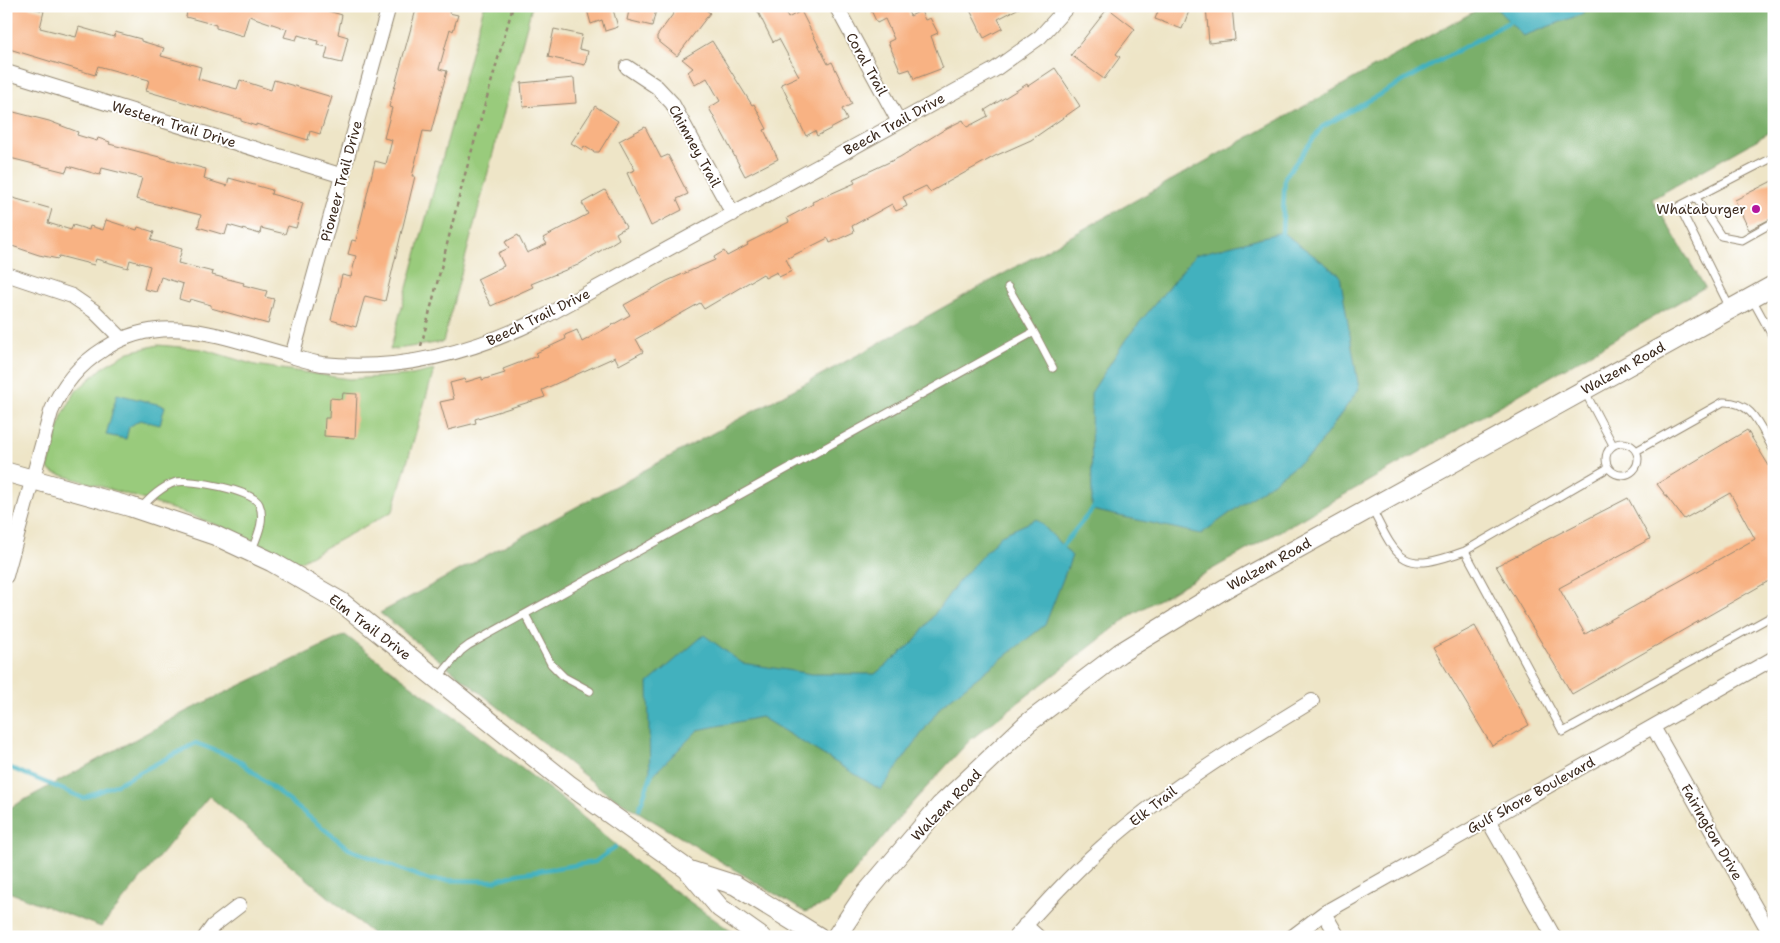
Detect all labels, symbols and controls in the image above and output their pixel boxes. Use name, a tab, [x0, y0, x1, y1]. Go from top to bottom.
street label: Coral Trail	[842, 29, 892, 100]
street label: Beech Trail Drive	[840, 89, 948, 159]
street label: Western Trail Drive	[110, 97, 238, 151]
street label: Chimney Trail	[665, 102, 725, 191]
street label: Pioneer Trail Drive	[316, 118, 366, 244]
place label: Whataburger	[1656, 200, 1746, 218]
marker: Whataburger	[1750, 203, 1762, 215]
street label: Beech Trail Drive	[483, 284, 593, 350]
street label: Walzem Road	[1578, 337, 1668, 399]
street label: Walzem Road	[1224, 533, 1314, 595]
street label: Elm Trail Drive	[325, 590, 415, 664]
street label: Gulf Shore Boulevard	[1464, 752, 1598, 838]
street label: Walzem Road	[907, 765, 985, 845]
street label: Elk Trail	[1126, 781, 1181, 830]
street label: Fairington Drive	[1677, 781, 1747, 883]

